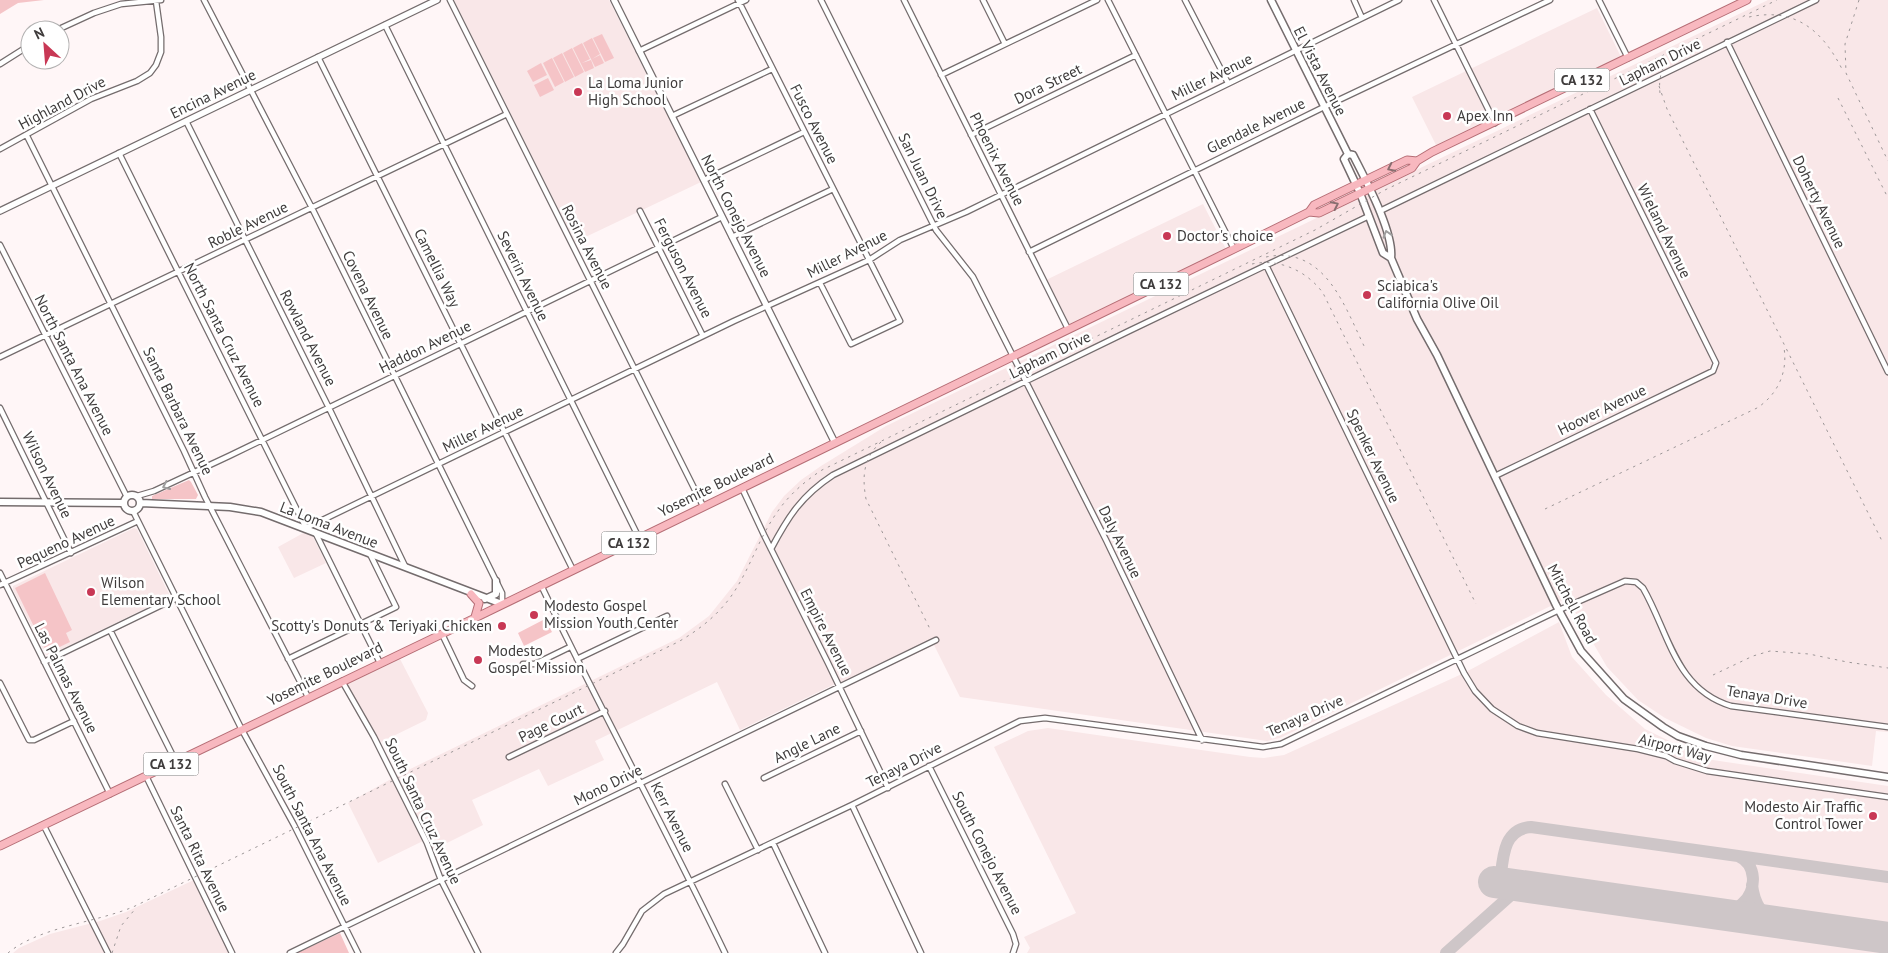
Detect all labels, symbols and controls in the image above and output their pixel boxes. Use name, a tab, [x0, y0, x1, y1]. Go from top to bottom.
north arrow	[20, 20, 70, 70]
text: N	[31, 23, 47, 43]
street label: El Vista Avenue	[1290, 23, 1351, 119]
street label: Lapham Drive	[1616, 34, 1704, 89]
street label: Miller Avenue	[1168, 49, 1255, 104]
street label: Dora Street	[1011, 59, 1085, 108]
street label: Encina Avenue	[167, 65, 259, 122]
road number: CA 132	[1554, 68, 1610, 92]
street label: Highland Drive	[15, 72, 109, 133]
place label: La Loma Junior High School	[588, 73, 683, 109]
street label: Fusco Avenue	[786, 81, 843, 167]
marker: La Loma Junior High School	[572, 86, 584, 98]
street label: Glendale Avenue	[1203, 93, 1308, 158]
place label: Apex Inn	[1457, 106, 1513, 125]
street label: Phoenix Avenue	[966, 109, 1029, 209]
marker: Apex Inn	[1441, 110, 1453, 122]
street label: San Juan Drive	[894, 130, 952, 222]
street label: North Conejo Avenue	[697, 151, 776, 280]
street label: Doherty Avenue	[1789, 152, 1850, 251]
one-way arrow	[1387, 162, 1396, 172]
street label: Wieland Avenue	[1633, 181, 1695, 281]
street label: Roble Avenue	[205, 197, 291, 252]
street label: Rosina Avenue	[558, 201, 617, 292]
one-way arrow	[1330, 201, 1339, 211]
street label: Ferguson Avenue	[650, 215, 717, 321]
street label: Camellia Way	[410, 225, 465, 310]
street label: Miller Avenue	[803, 225, 890, 282]
place label: Doctor's choice	[1177, 226, 1273, 245]
street label: Severin Avenue	[494, 228, 553, 324]
marker: Doctor's choice	[1161, 230, 1173, 242]
one-way arrow	[1383, 231, 1393, 239]
street label: Covena Avenue	[339, 247, 398, 342]
street label: North Santa Cruz Avenue	[180, 260, 269, 410]
road number: CA 132	[1134, 272, 1188, 296]
place label: Sciabica's California Olive Oil	[1377, 276, 1499, 312]
street label: Rowland Avenue	[276, 286, 341, 389]
marker: Sciabica's California Olive Oil	[1361, 289, 1373, 301]
street label: North Santa Ana Avenue	[31, 291, 118, 438]
street label: Haddon Avenue	[376, 316, 474, 377]
street label: Lapham Drive	[1006, 327, 1094, 382]
street label: Santa Barbara Avenue	[139, 344, 218, 478]
street label: Hoover Avenue	[1554, 380, 1649, 439]
street label: Miller Avenue	[439, 401, 526, 456]
street label: Spenker Avenue	[1343, 406, 1404, 506]
street label: Wilson Avenue	[18, 428, 77, 521]
street label: Yosemite Boulevard	[655, 448, 777, 521]
one-way arrow	[162, 479, 171, 490]
street label: La Loma Avenue	[277, 497, 381, 552]
street label: Daly Avenue	[1095, 502, 1146, 581]
street label: Pequeno Avenue	[14, 511, 118, 572]
road number: CA 132	[602, 532, 656, 554]
street label: Mitchell Road	[1543, 560, 1601, 647]
place label: Wilson Elementary School	[101, 573, 221, 609]
street label: Empire Avenue	[796, 585, 857, 679]
marker: Wilson Elementary School	[85, 586, 97, 598]
place label: Modesto Gospel Mission Youth Center	[544, 596, 678, 632]
marker: Modesto Gospel Mission Youth Center	[528, 609, 540, 621]
place label: Scotty's Donuts & Teriyaki Chicken	[271, 616, 492, 635]
street label: Las Palmas Avenue	[30, 619, 102, 736]
marker: Scotty's Donuts & Teriyaki Chicken	[496, 620, 508, 632]
street label: Yosemite Boulevard	[264, 637, 386, 710]
place label: Modesto Gospel Mission	[488, 641, 584, 677]
marker: Modesto Gospel Mission	[472, 654, 484, 666]
street label: Tenaya Drive	[1725, 681, 1809, 712]
street label: Tenaya Drive	[1264, 690, 1346, 741]
street label: Page Court	[515, 699, 586, 746]
street label: Angle Lane	[770, 718, 843, 767]
street label: Airport Way	[1637, 729, 1714, 766]
street label: South Santa Cruz Avenue	[381, 734, 466, 887]
street label: Tenaya Drive	[863, 738, 944, 792]
road number: CA 132	[144, 752, 198, 776]
street label: Mono Drive	[570, 760, 645, 809]
street label: South Santa Ana Avenue	[269, 761, 356, 909]
street label: Kerr Avenue	[647, 778, 698, 855]
street label: South Conejo Avenue	[948, 788, 1027, 918]
place label: Modesto Air Traffic Control Tower	[1744, 797, 1863, 833]
street label: Santa Rita Avenue	[166, 802, 234, 915]
marker: Modesto Air Traffic Control Tower	[1867, 810, 1879, 822]

